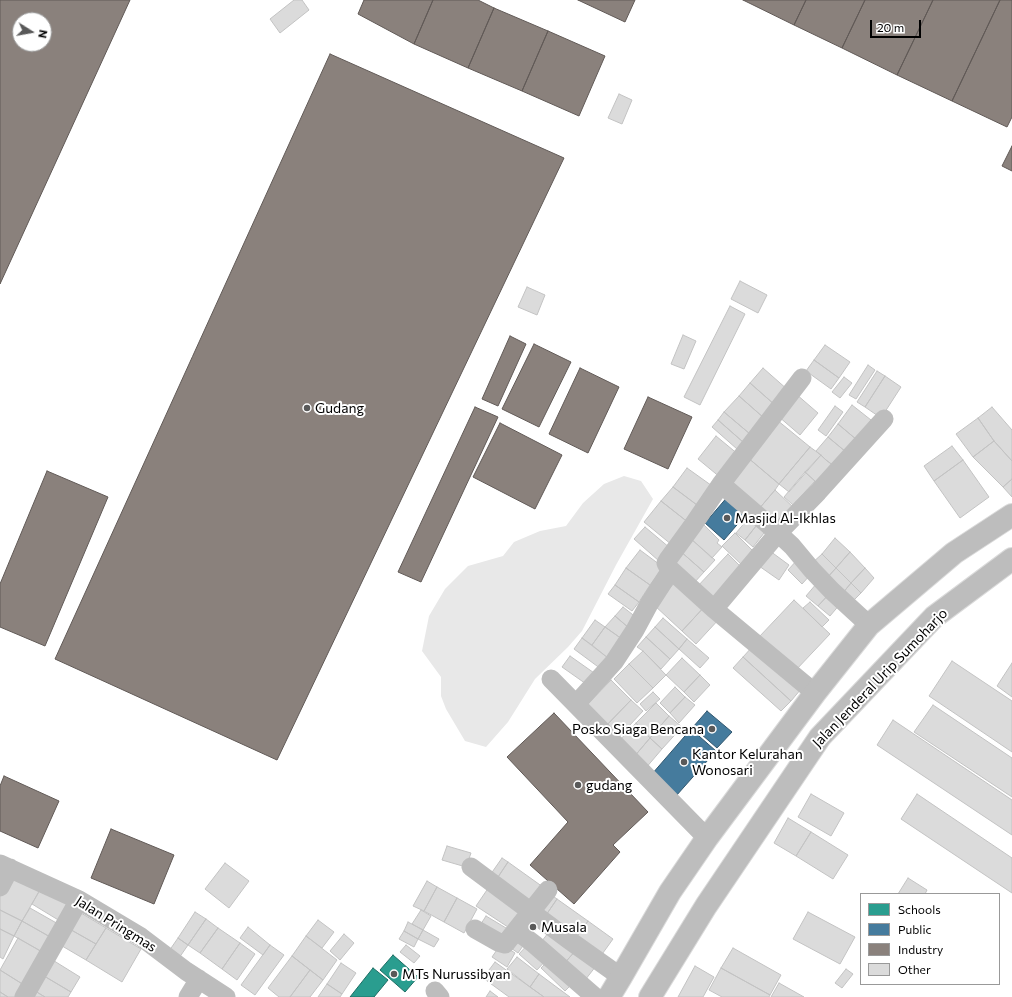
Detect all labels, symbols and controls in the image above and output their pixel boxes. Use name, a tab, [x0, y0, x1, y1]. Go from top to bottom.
north arrow	[12, 12, 52, 52]
scale bar	[872, 12, 923, 38]
text: 20 m	[877, 20, 904, 34]
text: N	[36, 29, 50, 39]
place label: Gudang	[315, 400, 364, 416]
marker: Gudang	[302, 403, 312, 413]
place label: Masjid Al-Ikhlas	[735, 510, 836, 526]
marker: Masjid Al-Ikhlas	[722, 513, 732, 523]
street label: Jalan Jenderal Urip Sumoharjo	[809, 605, 951, 751]
place label: Posko Siaga Bencana	[572, 721, 704, 737]
marker: Posko Siaga Bencana	[707, 724, 717, 734]
place label: Kantor Kelurahan Wonosari	[692, 746, 803, 778]
marker: Kantor Kelurahan Wonosari	[679, 757, 689, 767]
place label: gudang	[586, 777, 632, 793]
marker: gudang	[573, 780, 583, 790]
street label: Jalan Pringmas	[72, 892, 160, 956]
legend	[860, 893, 1000, 985]
text: Schools	[898, 902, 941, 916]
place label: Musala	[541, 919, 587, 935]
marker: Musala	[528, 922, 538, 932]
text: Public	[898, 922, 931, 936]
text: Industry	[898, 942, 943, 956]
text: Other	[898, 962, 931, 976]
place label: MTs Nurussibyan	[402, 966, 511, 982]
marker: MTs Nurussibyan	[389, 969, 399, 979]

